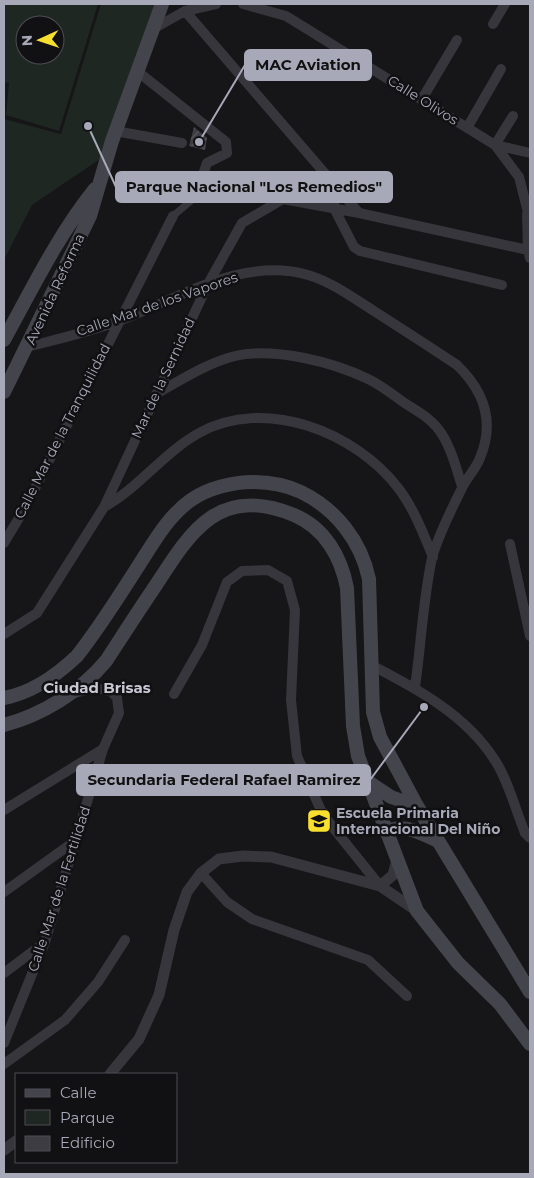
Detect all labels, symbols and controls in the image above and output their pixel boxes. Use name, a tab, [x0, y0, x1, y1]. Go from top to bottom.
north arrow	[15, 15, 65, 65]
text: N	[18, 35, 36, 47]
callout: MAC Aviation	[245, 50, 371, 80]
text: MAC Aviation	[255, 55, 361, 74]
street label: Calle Olivos	[384, 71, 462, 129]
callout: Parque Nacional "Los Remedios"	[116, 172, 392, 202]
text: Parque Nacional "Los Remedios"	[126, 177, 382, 196]
street label: Avenida Reforma	[21, 230, 89, 348]
street label: Calle Mar de los Vapores	[74, 268, 240, 340]
street label: Mar de la Sernidad	[127, 315, 199, 441]
street label: Calle Mar de la Tranquilidad	[10, 340, 114, 522]
district label: Ciudad Brisas	[43, 678, 151, 697]
callout: Secundaria Federal Rafael Ramirez	[77, 765, 370, 795]
text: Secundaria Federal Rafael Ramirez	[87, 770, 361, 789]
street label: Calle Mar de la Fertilidad	[24, 804, 94, 974]
place label: Escuela Primaria Internacional Del Niño	[336, 804, 500, 838]
school or university icon: Escuela Primaria Internacional Del Niño	[306, 808, 332, 834]
legend	[15, 1073, 178, 1163]
text: Calle	[60, 1083, 97, 1102]
text: Parque	[60, 1108, 115, 1127]
text: Edificio	[60, 1133, 115, 1152]

